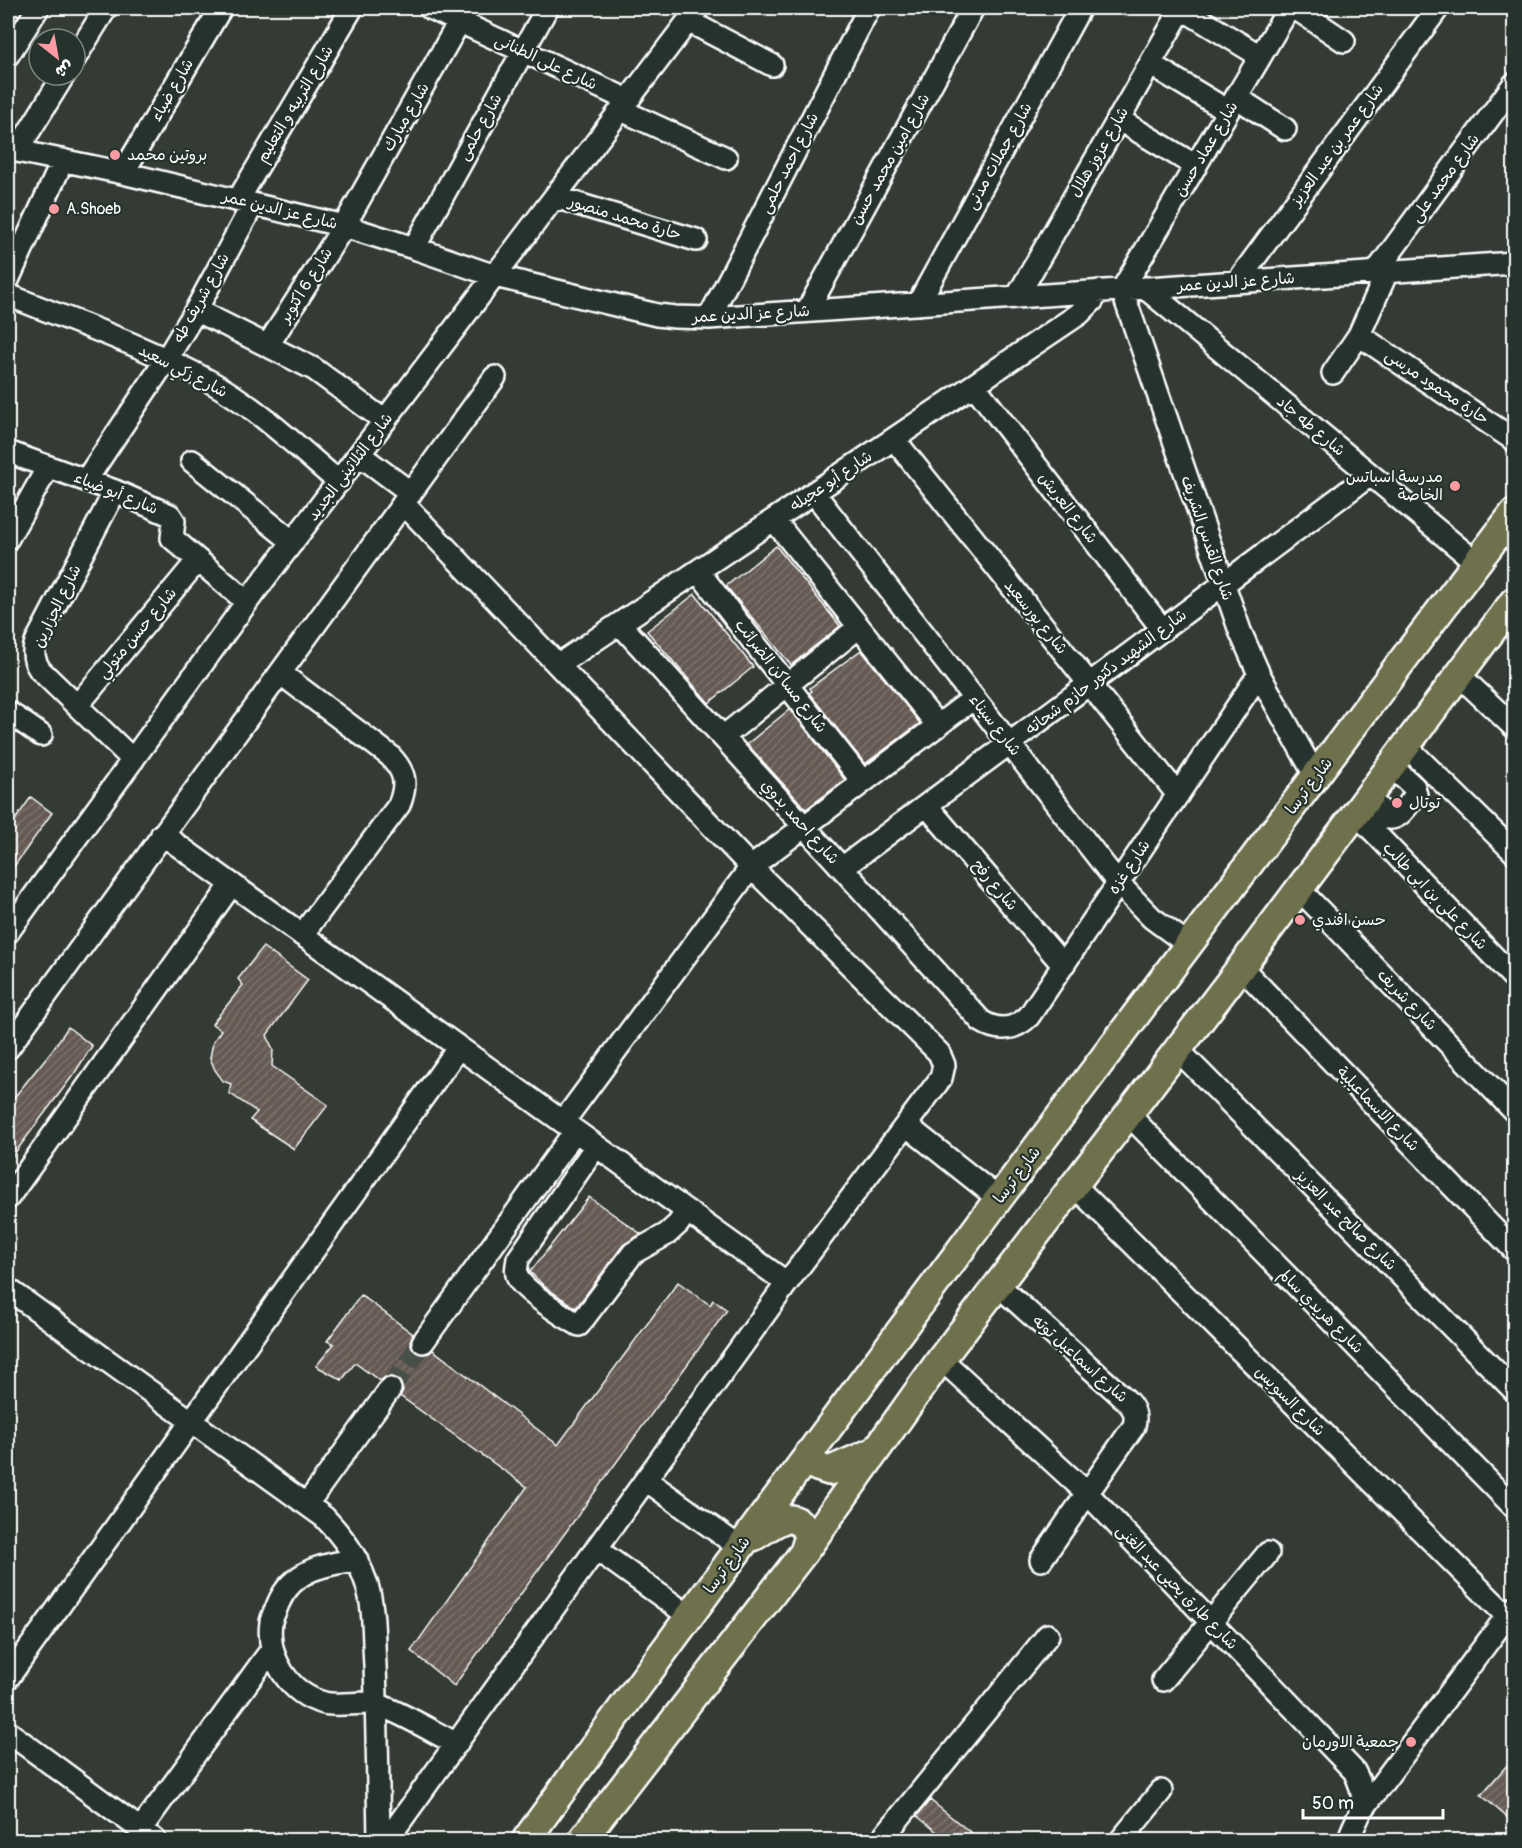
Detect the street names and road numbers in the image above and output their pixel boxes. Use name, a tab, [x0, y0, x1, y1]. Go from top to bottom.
street label: شارع على الطنانى	[491, 30, 600, 95]
street label: شارع التربيه و التعليم	[252, 42, 340, 167]
street label: شارع ضياء	[146, 55, 199, 126]
street label: شارع مبارك	[378, 79, 435, 156]
street label: شارع عمر بن عبد العزيز	[1285, 80, 1389, 212]
street label: شارع حلمى	[453, 90, 507, 164]
street label: شارع امين محمد حسن	[846, 90, 935, 229]
street label: شارع عماد حسن	[1170, 98, 1243, 201]
street label: شارع جملات مدنى	[961, 99, 1038, 213]
street label: شارع عزوز هلال	[1065, 103, 1134, 201]
street label: شارع احمد حلمى	[755, 109, 824, 217]
street label: شارع محمد على	[1406, 130, 1485, 227]
street label: شارع عز الدين عمر	[218, 186, 340, 235]
street label: حارة محمد منصور	[564, 191, 684, 245]
street label: شارع 6 اكتوبر	[274, 244, 338, 329]
street label: شارع شريف طه	[168, 249, 235, 347]
street label: شارع عز الدين عمر	[1174, 268, 1296, 297]
street label: شارع عز الدين عمر	[690, 301, 810, 328]
street label: شارع زكي سعيد	[133, 340, 231, 406]
street label: حارة محمود مرسى	[1381, 345, 1493, 429]
street label: شارع طه جاد	[1272, 391, 1349, 461]
street label: شارع الثلاثينى الجديد	[303, 409, 398, 526]
street label: شارع أبو عجيله	[786, 446, 877, 517]
street label: شارع أبو ضياء	[71, 467, 161, 520]
street label: شارع العريش	[1033, 468, 1102, 548]
street label: شارع القدس الشريف	[1175, 473, 1238, 604]
street label: شارع الجزارين	[28, 561, 87, 651]
street label: شارع بورسعيد	[999, 576, 1072, 659]
street label: شارع حسن متولي	[93, 583, 184, 685]
street label: شارع الشهيد دكتور حازم شحاته	[1021, 605, 1192, 741]
street label: شارع مساكن الضرائب	[730, 615, 832, 737]
street label: شارع سيناء	[964, 690, 1025, 761]
street label: شارع ترسا	[1281, 754, 1338, 819]
street label: شارع احمد بدوي	[756, 775, 843, 869]
street label: شارع غزه	[1104, 836, 1155, 899]
street label: شارع على بن ابى طالب	[1378, 838, 1492, 955]
street label: شارع رفح	[967, 855, 1022, 915]
street label: شارع شريف	[1372, 965, 1441, 1036]
street label: شارع الاسماعيلية	[1332, 1062, 1424, 1156]
street label: شارع ترسا	[989, 1143, 1046, 1208]
street label: شارع صالح عبد العزيز	[1289, 1164, 1401, 1275]
street label: شارع هريدي سالم	[1273, 1264, 1368, 1359]
street label: شارع اسماعيل توته	[1027, 1311, 1132, 1408]
street label: شارع السويس	[1250, 1362, 1329, 1441]
street label: شارع طارق يحيى عبد الغنى	[1111, 1520, 1242, 1655]
street label: شارع ترسا	[699, 1532, 755, 1598]

